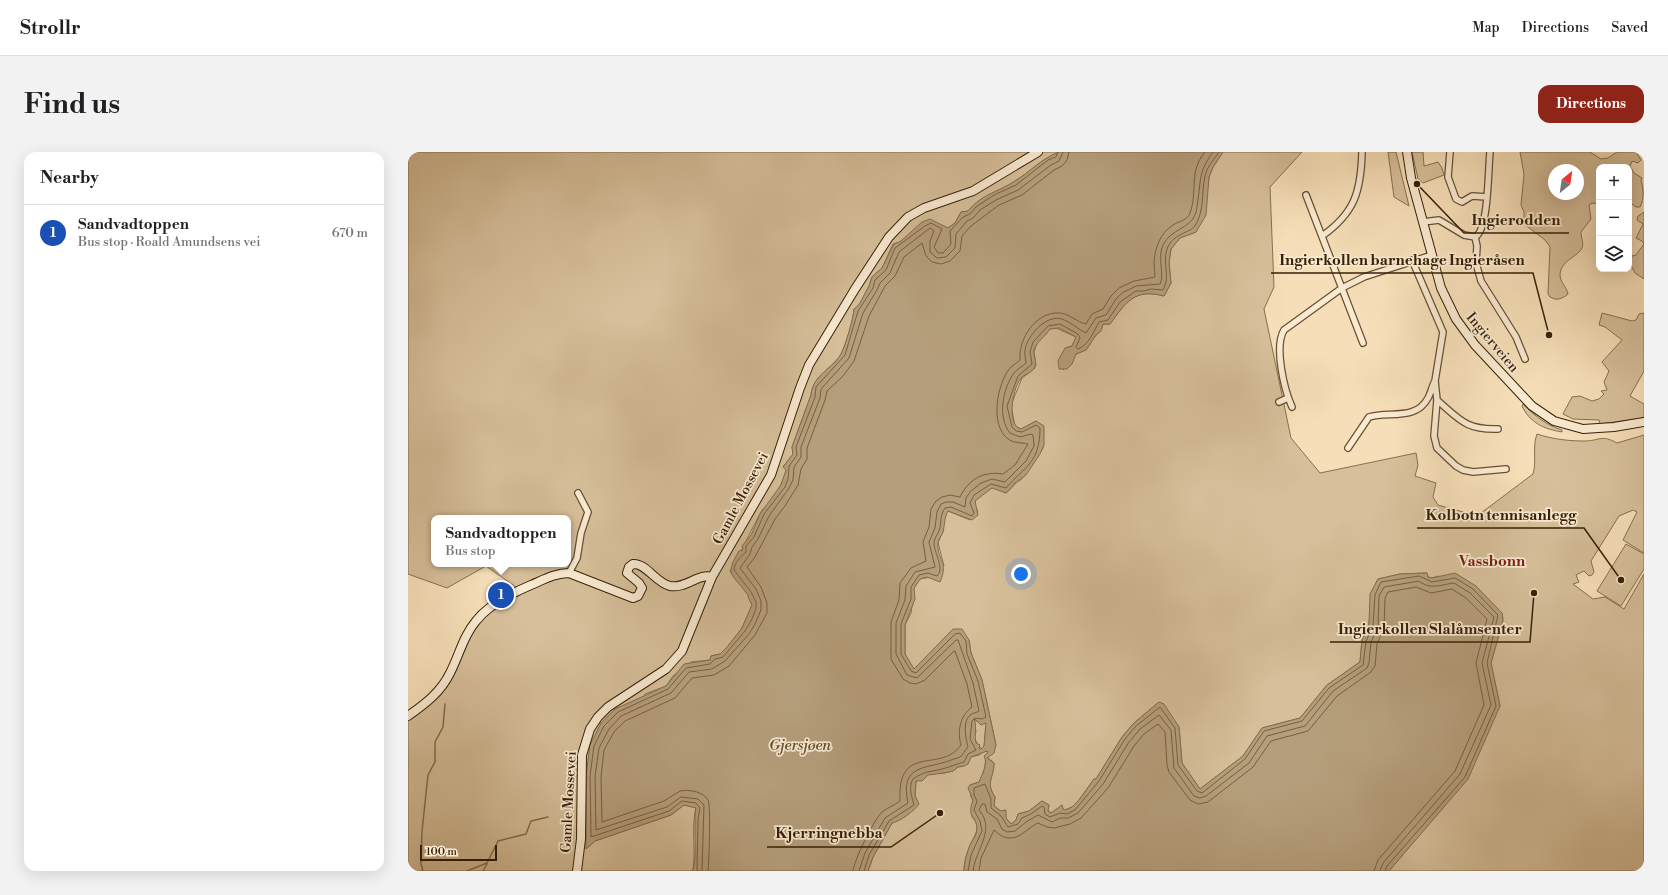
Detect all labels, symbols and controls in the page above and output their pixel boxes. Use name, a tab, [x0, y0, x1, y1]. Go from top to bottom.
text: Strollr	[20, 16, 81, 40]
text: Map	[1472, 19, 1500, 37]
text: Directions	[1522, 19, 1589, 37]
text: Saved	[1611, 19, 1648, 37]
button: Directions	[1538, 85, 1644, 123]
text: Find us	[24, 87, 120, 122]
north arrow	[1548, 164, 1584, 200]
map controls	[1596, 164, 1632, 272]
button: +	[1596, 164, 1632, 200]
text: Nearby	[40, 167, 99, 189]
button: −	[1596, 200, 1632, 236]
callout: Ingierodden	[1464, 206, 1569, 233]
text: Ingierodden	[1472, 211, 1561, 230]
text: Sandvadtoppen	[78, 215, 189, 234]
text: 1	[50, 225, 56, 241]
text: 670 m	[332, 225, 368, 241]
text: Bus stop · Roald Amundsens vei	[78, 234, 261, 250]
button: layers	[1596, 236, 1632, 272]
callout: Ingierkollen barnehage Ingieråsen	[1271, 246, 1533, 273]
text: Ingierkollen barnehage Ingieråsen	[1279, 251, 1525, 270]
street label: Ingierveien	[1462, 309, 1523, 377]
street label: Gamle Mossevei	[709, 449, 773, 548]
callout: Kolbotn tennisanlegg	[1417, 501, 1584, 528]
text: Kolbotn tennisanlegg	[1425, 506, 1577, 525]
popup	[431, 515, 571, 567]
text: Sandvadtoppen	[446, 524, 556, 543]
text: Bus stop	[446, 543, 496, 559]
district label: Vassbonn	[1458, 552, 1526, 571]
your location	[1011, 564, 1031, 584]
pin: 1	[488, 580, 514, 610]
callout: Ingierkollen Slalåmsenter	[1330, 615, 1530, 642]
text: Ingierkollen Slalåmsenter	[1338, 620, 1522, 639]
water label: Gjersjøen	[769, 736, 832, 755]
street label: Gamle Mossevei	[557, 750, 581, 853]
callout: Kjerringnebba	[767, 820, 891, 847]
text: Kjerringnebba	[775, 824, 884, 843]
scale bar	[420, 843, 497, 862]
text: 100 m	[426, 845, 457, 859]

